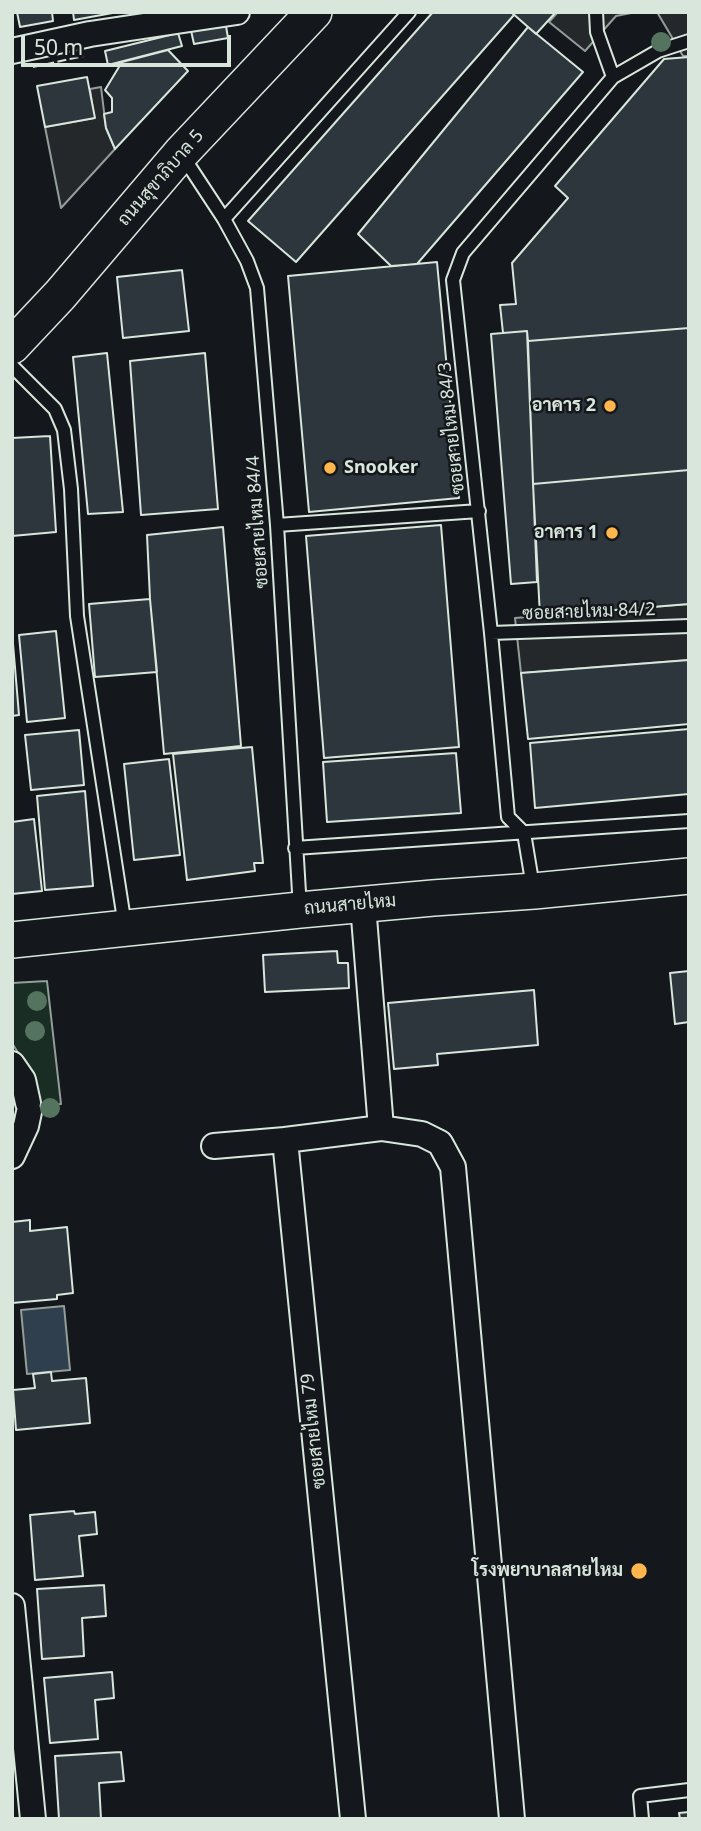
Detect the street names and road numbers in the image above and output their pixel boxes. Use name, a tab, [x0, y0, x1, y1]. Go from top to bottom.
street label: ถนนสุขาภิบาล 5	[113, 126, 209, 230]
street label: ซอยสายไหม 84/3	[434, 361, 470, 495]
street label: ซอยสายไหม 84/4	[243, 455, 273, 589]
street label: ซอยสายไหม 84/2	[522, 599, 656, 625]
street label: ถนนสายไหม	[303, 890, 397, 920]
street label: ซอยสายไหม 79	[297, 1372, 331, 1490]

